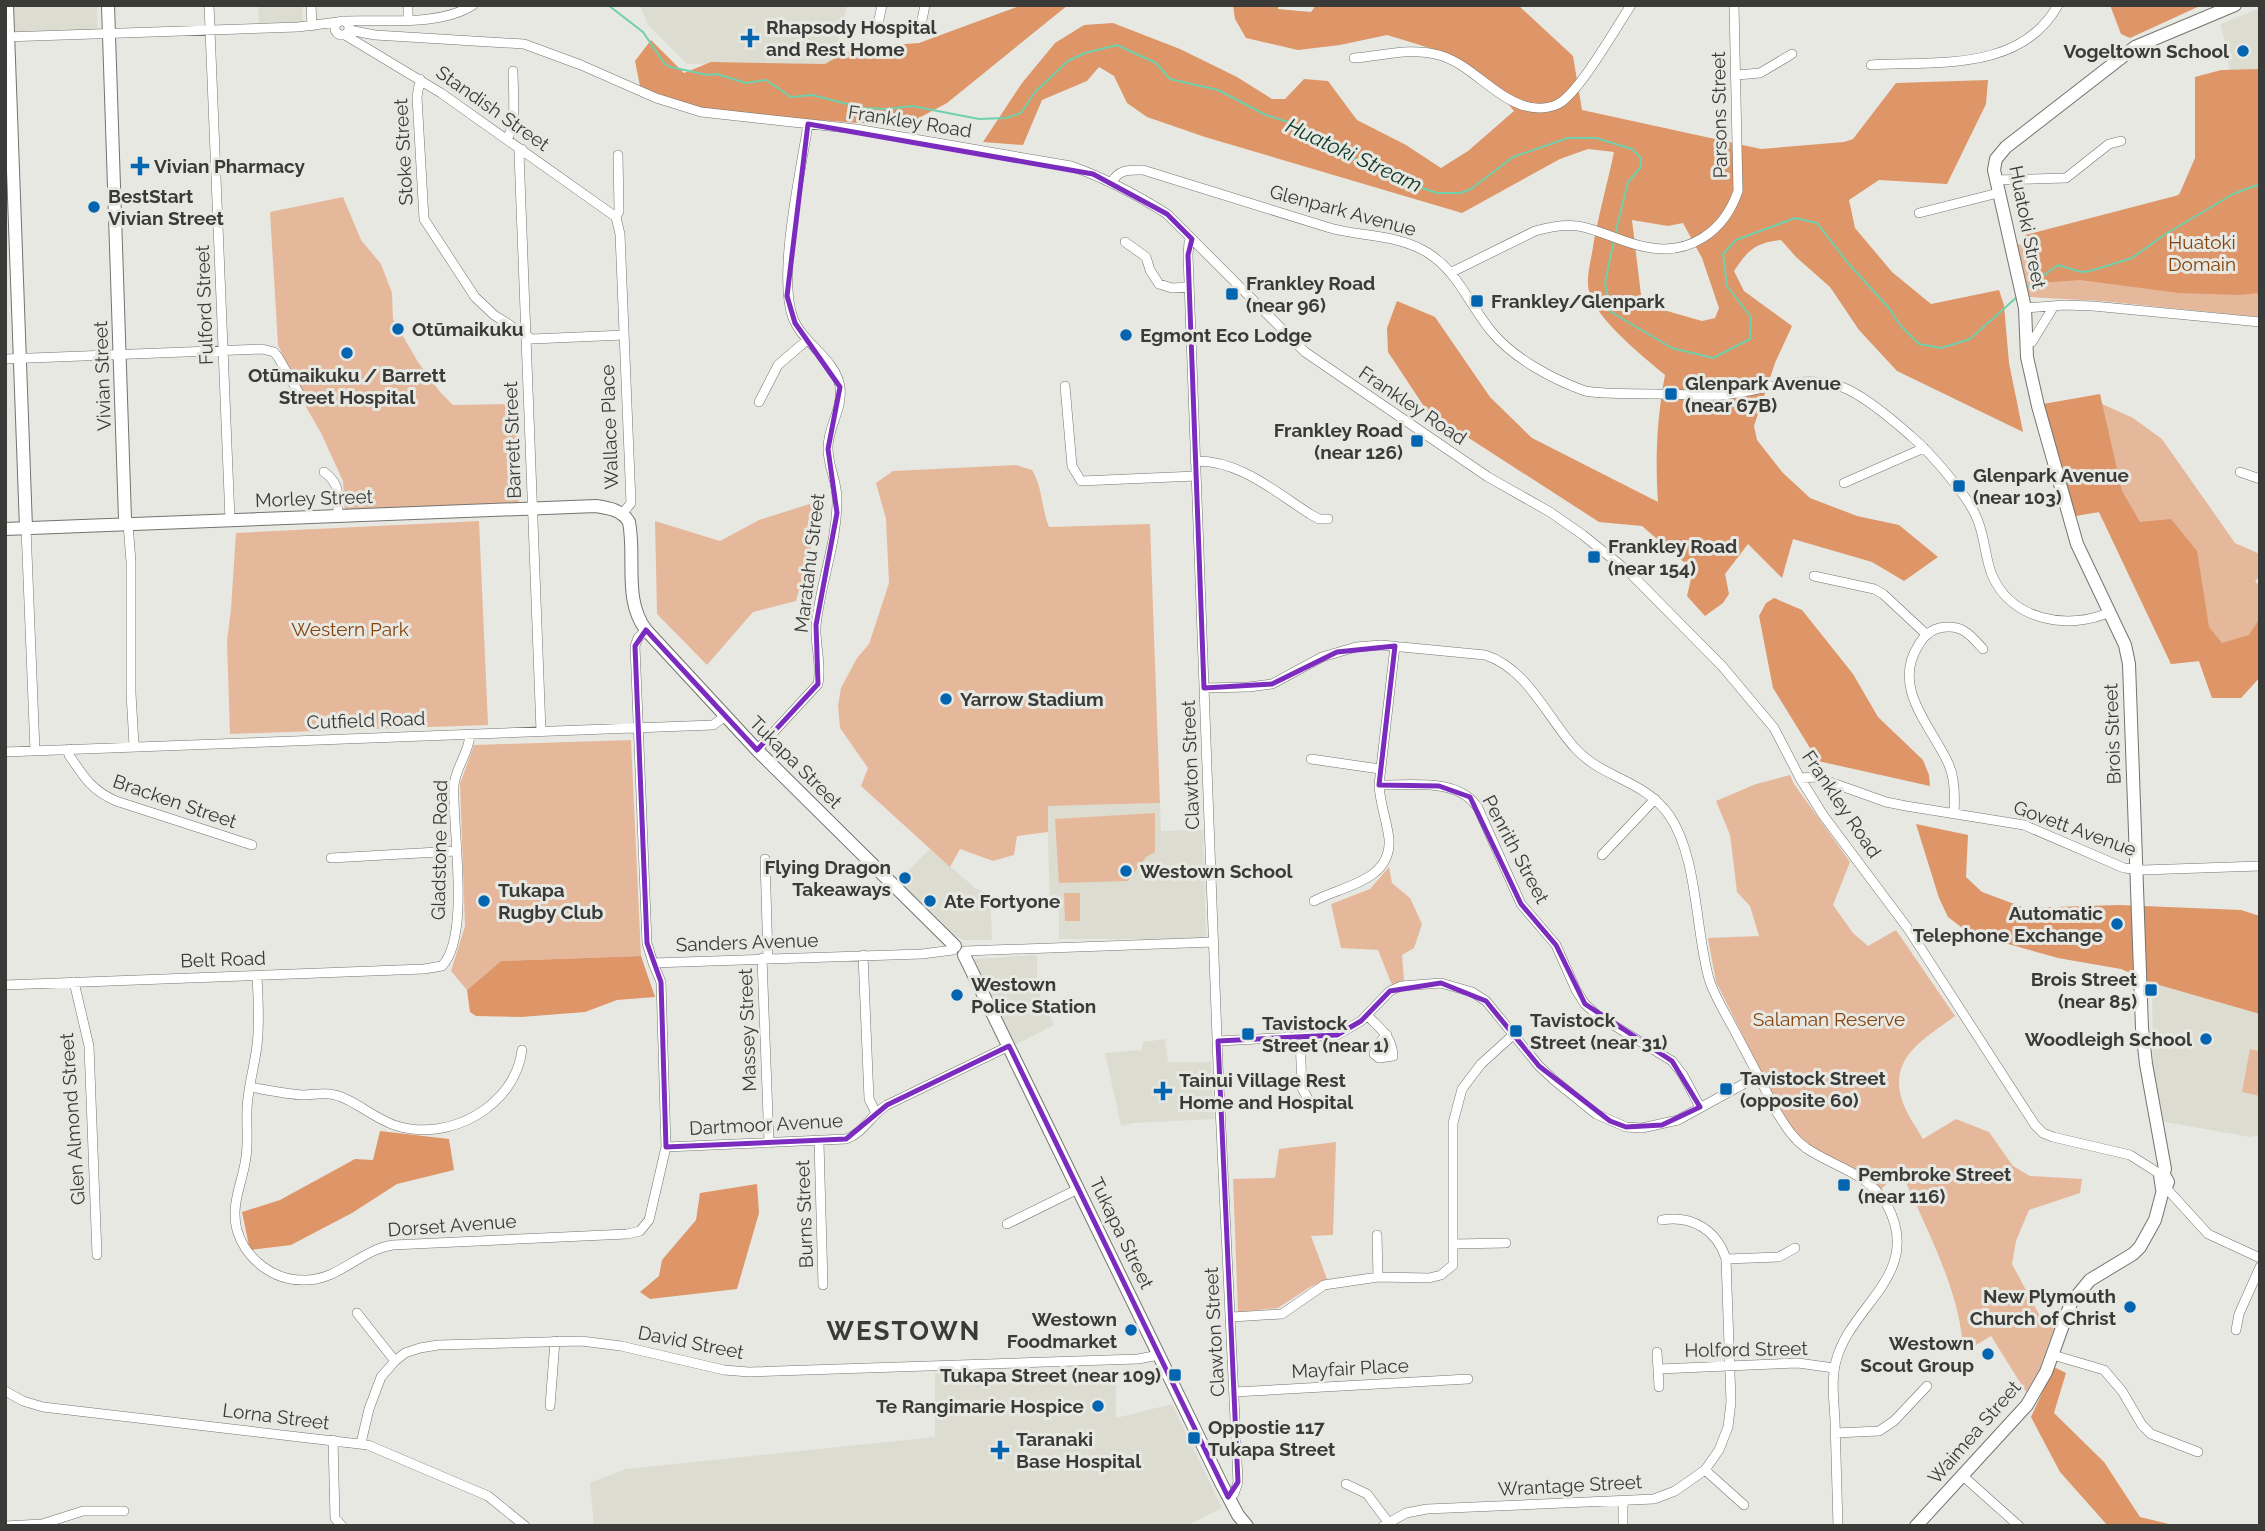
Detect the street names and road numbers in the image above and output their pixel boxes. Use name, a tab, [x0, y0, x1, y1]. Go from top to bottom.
street label: Parsons Street	[1707, 51, 1731, 179]
street label: Standish Street	[432, 61, 554, 155]
street label: Stoke Street	[389, 97, 417, 206]
street label: Frankley Road	[847, 100, 973, 142]
street label: Huatoki Street	[2005, 164, 2051, 291]
street label: Glenpark Avenue	[1267, 180, 1419, 240]
street label: Fulford Street	[191, 244, 217, 365]
street label: Vivian Street	[89, 320, 115, 431]
street label: Frankley Road	[1355, 361, 1471, 449]
street label: Wallace Place	[596, 364, 622, 490]
street label: Barrett Street	[499, 380, 525, 499]
street label: Morley Street	[255, 485, 374, 511]
street label: Maratahu Street	[790, 491, 829, 634]
street label: Brois Street	[2099, 682, 2125, 785]
street label: Clawton Street	[1177, 699, 1203, 830]
street label: Cutfield Road	[306, 707, 426, 733]
street label: Tukapa Street	[745, 711, 847, 813]
street label: Frankley Road	[1798, 746, 1886, 862]
street label: Bracken Street	[110, 770, 240, 833]
street label: Gladstone Road	[427, 780, 451, 920]
street label: Penrith Street	[1478, 791, 1554, 908]
street label: Govett Avenue	[2011, 796, 2139, 860]
street label: Sanders Avenue	[675, 929, 819, 955]
street label: Belt Road	[180, 947, 266, 971]
street label: Massey Street	[734, 967, 760, 1092]
street label: Glen Almond Street	[55, 1032, 89, 1206]
street label: Dartmoor Avenue	[688, 1109, 844, 1139]
street label: Burns Street	[791, 1159, 817, 1269]
street label: Tukapa Street	[1086, 1174, 1159, 1293]
street label: Dorset Avenue	[387, 1210, 517, 1240]
street label: Clawton Street	[1200, 1266, 1228, 1397]
street label: David Street	[636, 1321, 746, 1363]
street label: Holford Street	[1684, 1337, 1808, 1361]
street label: Mayfair Place	[1291, 1354, 1409, 1382]
street label: Waimea Street	[1923, 1375, 2025, 1488]
street label: Lorna Street	[221, 1399, 331, 1434]
street label: Wrantage Street	[1497, 1470, 1643, 1500]

